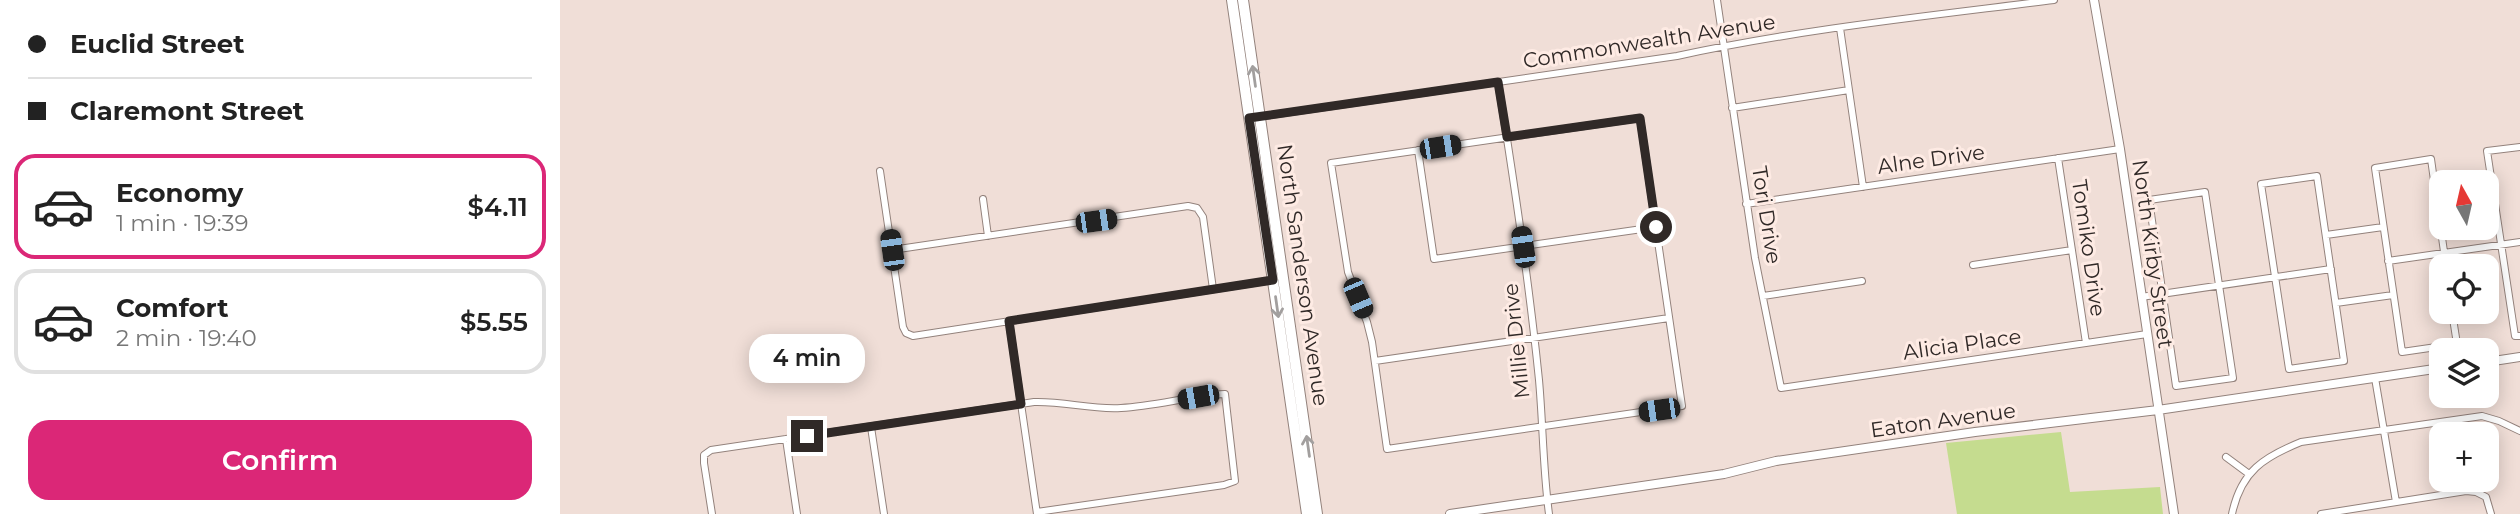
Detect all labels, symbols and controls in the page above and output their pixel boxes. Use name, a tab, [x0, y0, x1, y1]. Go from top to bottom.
street label: Commonwealth Avenue	[1521, 9, 1777, 73]
text: Euclid Street	[70, 28, 245, 60]
one-way arrow	[1248, 65, 1261, 88]
text: Claremont Street	[70, 95, 304, 127]
car	[1418, 133, 1463, 161]
street label: Alne Drive	[1876, 139, 1986, 179]
street label: North Sanderson Avenue	[1272, 142, 1334, 408]
street label: North Kirby Street	[2127, 158, 2179, 350]
street label: Tori Drive	[1747, 164, 1787, 266]
north arrow	[2429, 170, 2499, 240]
map controls	[2429, 170, 2499, 492]
icon: car	[32, 175, 95, 238]
text: Economy	[116, 177, 243, 209]
street label: Tomiko Drive	[2067, 178, 2111, 318]
text: $4.11	[467, 191, 528, 223]
car	[1074, 208, 1119, 234]
text: 1 min · 19:39	[116, 209, 248, 237]
route start	[1640, 211, 1672, 243]
car	[1510, 225, 1537, 269]
car	[879, 228, 906, 272]
button: locate	[2429, 254, 2499, 324]
car	[1341, 275, 1376, 321]
street label: Millie Drive	[1498, 282, 1534, 400]
icon: car	[32, 290, 95, 353]
text: Comfort	[116, 292, 228, 324]
one-way arrow	[1270, 295, 1283, 317]
text: $5.55	[460, 306, 528, 338]
street label: Alicia Place	[1901, 323, 2023, 365]
text: 2 min · 19:40	[116, 324, 257, 352]
callout: 4 min	[749, 334, 865, 384]
button: layers	[2429, 338, 2499, 408]
text: 4 min	[773, 344, 841, 372]
car	[1176, 383, 1221, 411]
car	[1637, 397, 1682, 423]
street label: Eaton Avenue	[1869, 397, 2017, 443]
button: Confirm	[28, 420, 532, 500]
route end	[791, 420, 823, 452]
button: +	[2429, 422, 2499, 492]
one-way arrow	[1301, 436, 1314, 458]

